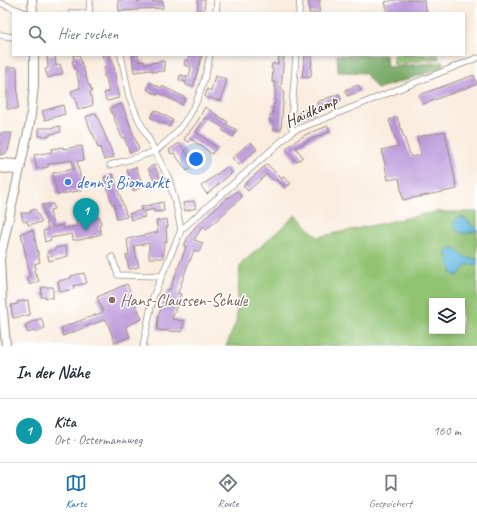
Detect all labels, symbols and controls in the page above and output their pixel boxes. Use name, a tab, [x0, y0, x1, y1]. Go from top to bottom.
search box	[12, 12, 465, 56]
icon: search	[26, 23, 48, 45]
text: Hier suchen	[58, 25, 118, 44]
street label: Haidkamp	[281, 89, 342, 132]
your location	[186, 149, 206, 169]
place label: denn's Biomarkt	[76, 172, 171, 193]
marker: denn's Biomarkt	[63, 177, 73, 187]
pin: 1	[73, 198, 99, 231]
place label: Hans-Claussen-Schule	[120, 290, 249, 311]
marker: Hans-Claussen-Schule	[107, 295, 117, 305]
map controls	[429, 298, 465, 334]
button: layers	[429, 298, 465, 334]
text: In der Nähe	[16, 362, 89, 383]
text: Kita	[54, 413, 76, 432]
text: 1	[26, 423, 32, 439]
text: 160 m	[433, 423, 461, 439]
text: Ort · Ostermannweg	[54, 432, 142, 448]
tab: Karte	[65, 472, 87, 510]
tab: Route	[217, 472, 239, 510]
tab: Gespeichert	[369, 472, 412, 510]

